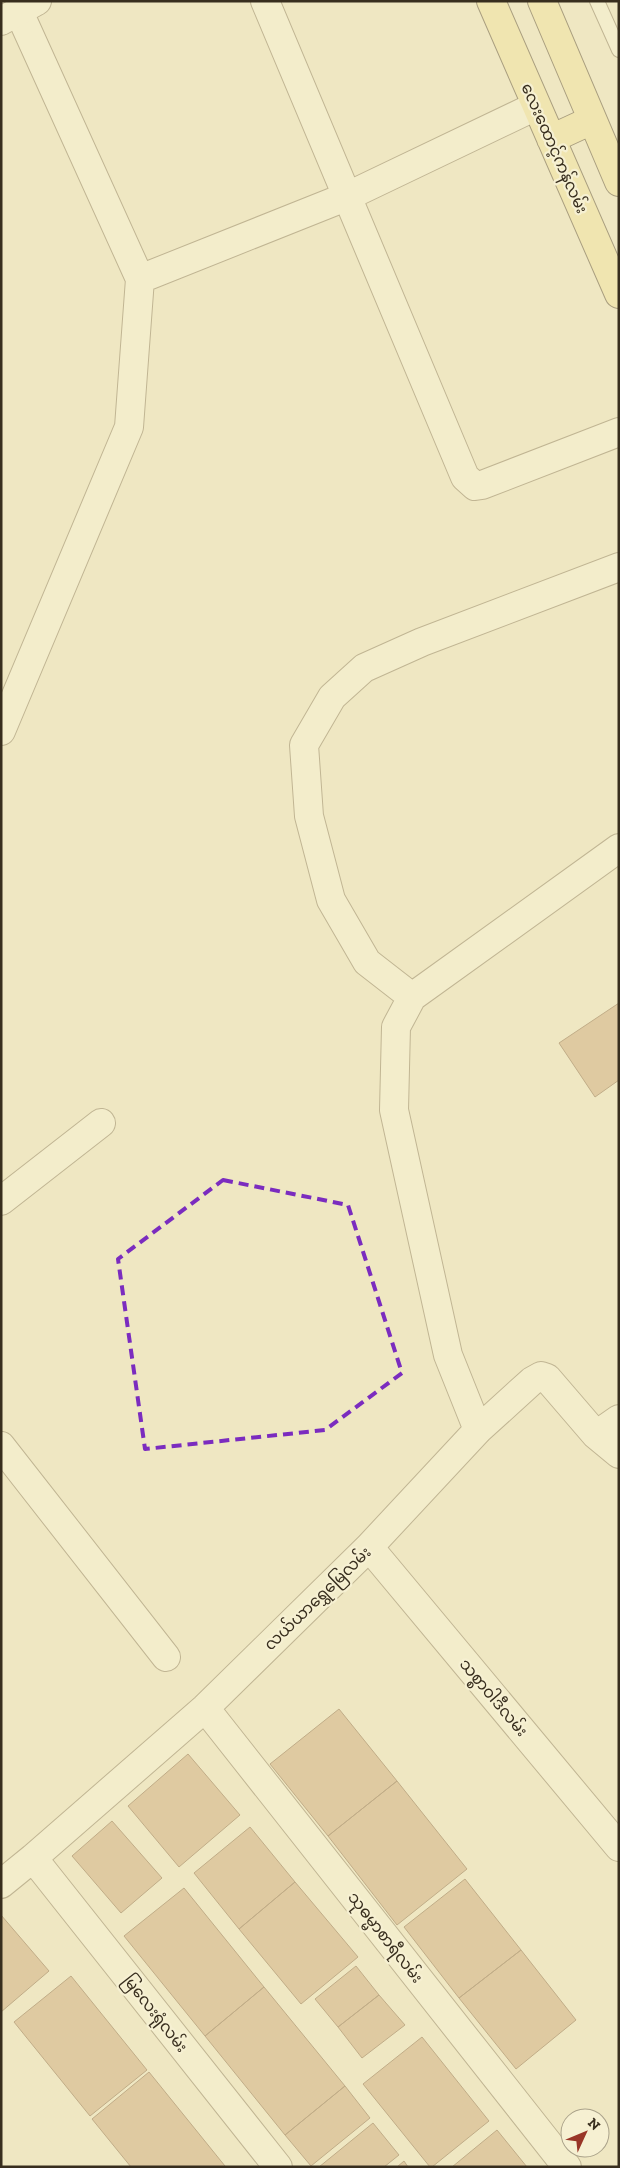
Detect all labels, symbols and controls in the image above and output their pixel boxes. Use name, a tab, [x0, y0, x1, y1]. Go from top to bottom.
street label: လေးထောင့်ကန်လမ်း	[514, 79, 594, 218]
street label: လယ်ယာရွှေမြေလမ်း	[259, 1541, 377, 1657]
street label: သစ္စာဝါဒီလမ်း	[452, 1653, 533, 1743]
street label: သုဓမ္မာစာရီလမ်း	[340, 1887, 429, 1990]
street label: မြလေးရုံလမ်း	[116, 1970, 193, 2059]
north arrow	[560, 2108, 610, 2158]
text: N	[584, 2115, 604, 2134]

